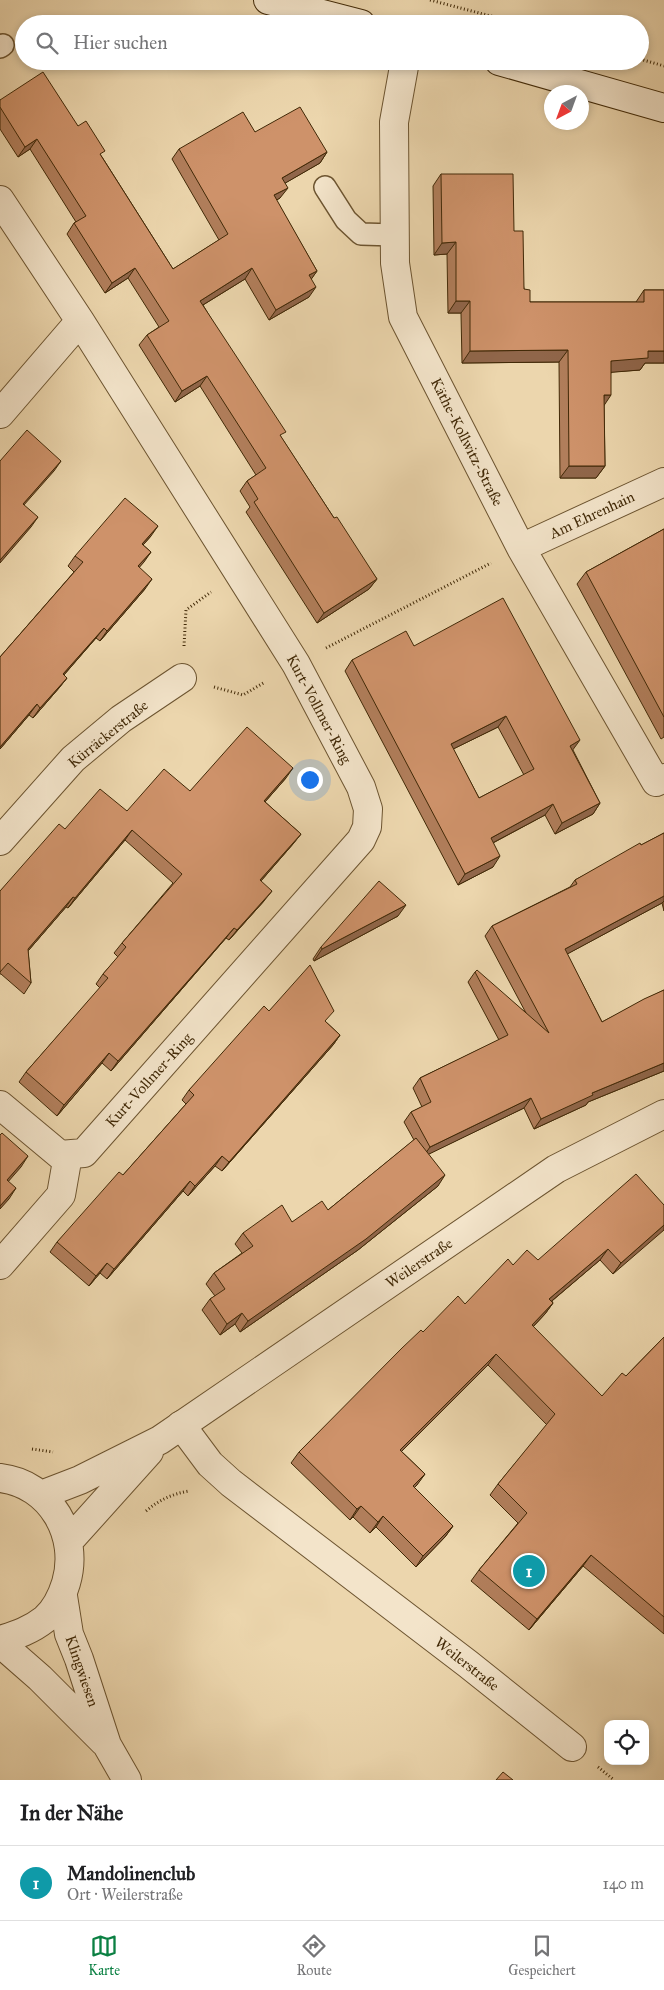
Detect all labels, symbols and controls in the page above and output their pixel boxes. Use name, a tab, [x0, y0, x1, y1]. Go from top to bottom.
search box	[15, 15, 649, 70]
icon: search	[33, 29, 61, 57]
text: Hier suchen	[73, 31, 167, 54]
north arrow	[544, 85, 589, 130]
street label: Käthe-Kollwitz-Straße	[427, 375, 507, 509]
street label: Am Ehrenhain	[546, 487, 637, 543]
street label: Kurt-Vollmer-Ring	[283, 651, 356, 768]
street label: Kürräckerstraße	[64, 696, 152, 772]
your location	[297, 767, 323, 793]
street label: Kurt-Vollmer-Ring	[102, 1028, 197, 1131]
street label: Weilerstraße	[382, 1234, 456, 1292]
pin: 1	[513, 1552, 545, 1590]
street label: Klingwiesen	[61, 1633, 103, 1709]
street label: Weilerstraße	[431, 1633, 503, 1695]
map controls	[604, 1720, 649, 1765]
button: locate	[604, 1720, 649, 1765]
text: In der Nähe	[20, 1800, 123, 1826]
text: Mandolinenclub	[67, 1862, 195, 1885]
text: 1	[33, 1874, 39, 1893]
text: 140 m	[603, 1874, 644, 1893]
text: Ort · Weilerstraße	[67, 1885, 183, 1904]
tab: Karte	[88, 1932, 120, 1979]
tab: Route	[297, 1932, 332, 1979]
tab: Gespeichert	[508, 1932, 576, 1979]

